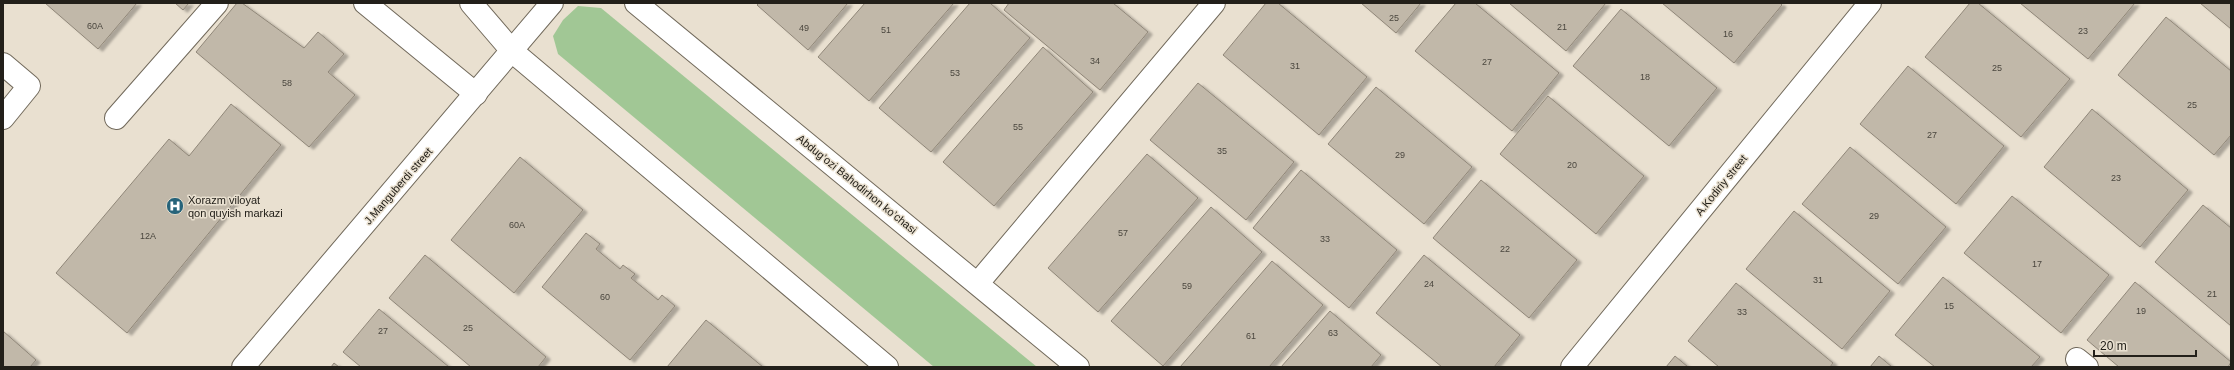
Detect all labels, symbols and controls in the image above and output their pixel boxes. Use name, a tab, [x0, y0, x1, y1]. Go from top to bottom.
house number: 25	[1389, 13, 1399, 23]
house number: 60A	[87, 21, 103, 31]
house number: 21	[1557, 22, 1567, 32]
house number: 49	[799, 23, 809, 33]
house number: 51	[881, 25, 891, 35]
house number: 23	[2078, 26, 2088, 36]
house number: 16	[1723, 29, 1733, 39]
house number: 34	[1090, 56, 1100, 66]
house number: 27	[1482, 57, 1492, 67]
house number: 31	[1290, 61, 1300, 71]
house number: 25	[1992, 63, 2002, 73]
house number: 53	[950, 68, 960, 78]
house number: 18	[1640, 72, 1650, 82]
house number: 58	[282, 78, 292, 88]
house number: 25	[2187, 100, 2197, 110]
house number: 55	[1013, 122, 1023, 132]
house number: 27	[1927, 130, 1937, 140]
street label: Abdug’ozi Bahodirhon ko’chasi	[795, 132, 919, 236]
street label: J.Manguberdi street	[362, 145, 434, 227]
house number: 35	[1217, 146, 1227, 156]
house number: 29	[1395, 150, 1405, 160]
street label: A.Kodiriy street	[1693, 152, 1749, 218]
house number: 20	[1567, 160, 1577, 170]
house number: 23	[2111, 173, 2121, 183]
place label: Xorazm viloyat qon quyish markazi	[188, 194, 283, 219]
hospital icon: Xorazm viloyat qon quyish markazi	[165, 196, 185, 216]
house number: 29	[1869, 211, 1879, 221]
house number: 60A	[509, 220, 525, 230]
house number: 57	[1118, 228, 1128, 238]
house number: 12A	[140, 231, 156, 241]
house number: 33	[1320, 234, 1330, 244]
house number: 22	[1500, 244, 1510, 254]
house number: 17	[2032, 259, 2042, 269]
house number: 31	[1813, 275, 1823, 285]
house number: 24	[1424, 279, 1434, 289]
house number: 59	[1182, 281, 1192, 291]
house number: 21	[2207, 289, 2217, 299]
house number: 60	[600, 292, 610, 302]
house number: 15	[1944, 301, 1954, 311]
house number: 19	[2136, 306, 2146, 316]
house number: 33	[1737, 307, 1747, 317]
house number: 25	[463, 323, 473, 333]
house number: 27	[378, 326, 388, 336]
house number: 63	[1328, 328, 1338, 338]
house number: 61	[1246, 331, 1256, 341]
scale bar	[2094, 332, 2196, 358]
text: 20 m	[2100, 339, 2127, 353]

